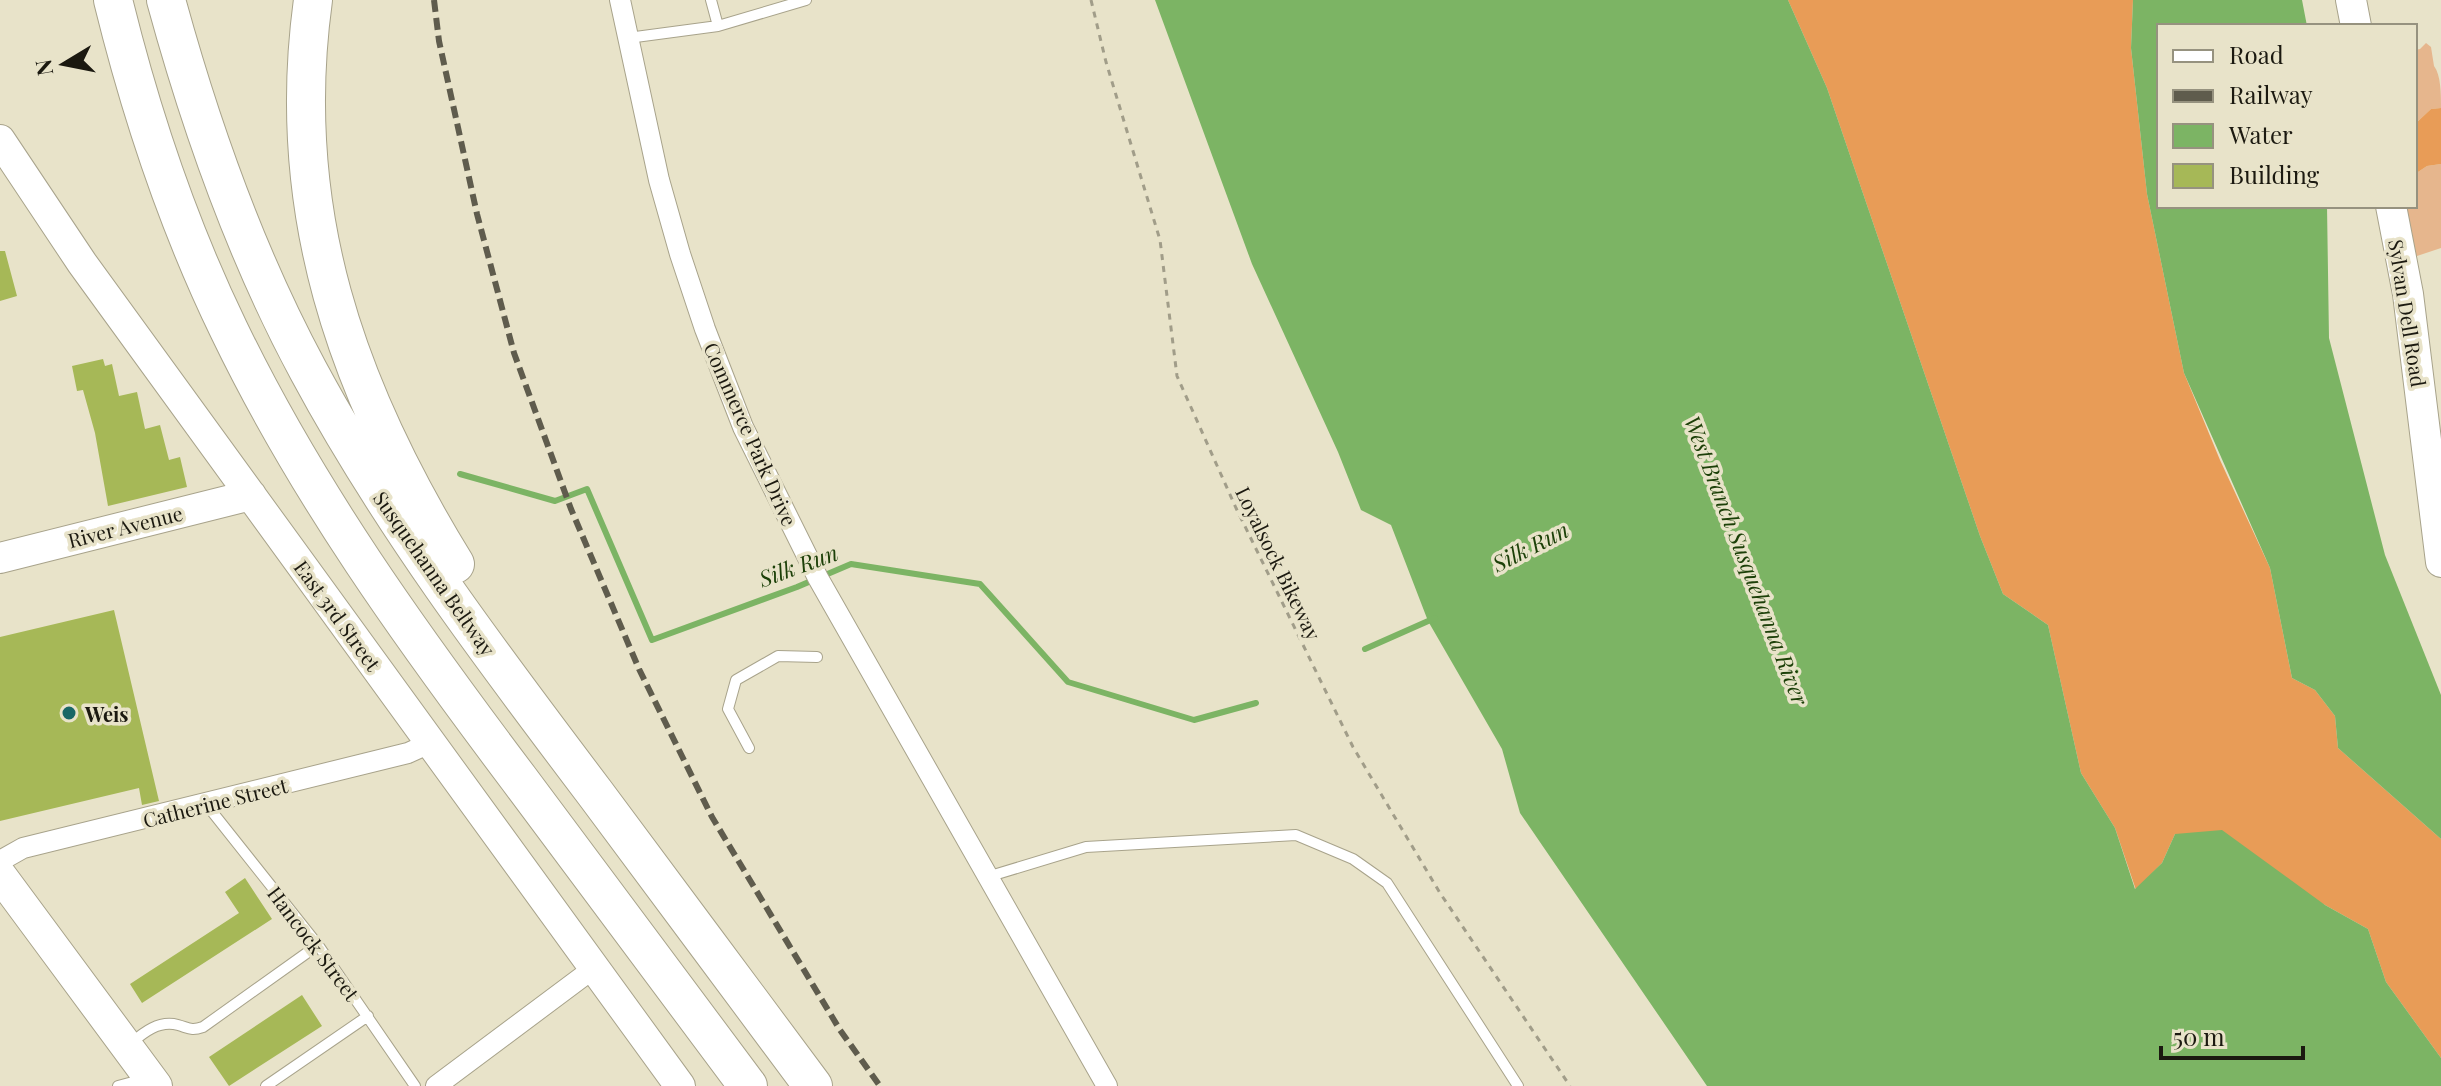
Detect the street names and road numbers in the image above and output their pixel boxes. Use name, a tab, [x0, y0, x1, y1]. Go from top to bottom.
street label: Sylvan Dell Road	[2383, 237, 2433, 389]
street label: Commerce Park Drive	[698, 338, 804, 530]
street label: Loyalsock Bikeway	[1230, 482, 1328, 644]
street label: Susquehanna Beltway	[368, 485, 502, 661]
street label: River Avenue	[65, 499, 185, 553]
street label: East 3rd Street	[289, 554, 388, 677]
street label: Catherine Street	[140, 771, 291, 833]
street label: Hancock Street	[262, 880, 366, 1006]

